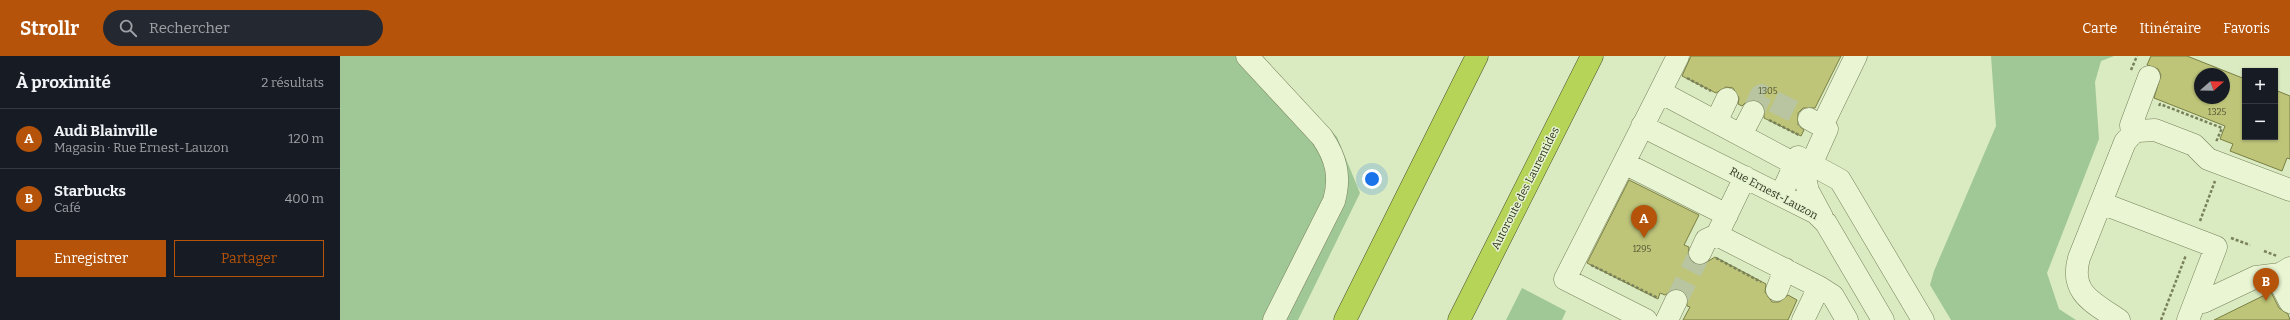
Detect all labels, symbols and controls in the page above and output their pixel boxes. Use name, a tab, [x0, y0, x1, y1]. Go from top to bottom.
search box	[103, 10, 383, 46]
text: Strollr	[20, 17, 79, 40]
icon: search	[117, 17, 139, 39]
text: Rechercher	[149, 19, 230, 37]
text: Carte	[2082, 20, 2117, 37]
text: Itinéraire	[2139, 20, 2201, 37]
text: Favoris	[2223, 20, 2270, 37]
north arrow	[2194, 68, 2230, 104]
map controls	[2242, 68, 2278, 140]
button: +	[2242, 68, 2278, 104]
text: À proximité	[16, 72, 111, 93]
text: 2 résultats	[261, 75, 324, 90]
house number: 1305	[1758, 86, 1778, 96]
button: −	[2242, 104, 2278, 140]
house number: 1325	[2208, 107, 2226, 117]
text: Audi Blainville	[54, 122, 157, 140]
street label: Autoroute des Laurentides	[1489, 125, 1562, 252]
text: A	[24, 131, 34, 146]
text: 120 m	[288, 131, 324, 146]
text: Magasin · Rue Ernest-Lauzon	[54, 140, 229, 155]
street label: Rue Ernest-Lauzon	[1727, 165, 1820, 222]
your location	[1362, 169, 1382, 189]
text: Starbucks	[54, 182, 126, 200]
text: B	[25, 191, 33, 206]
text: 400 m	[285, 191, 324, 206]
text: Café	[54, 200, 81, 215]
pin: A	[1631, 205, 1657, 238]
button: Enregistrer	[16, 240, 166, 277]
button: Partager	[174, 240, 324, 277]
house number: 1295	[1633, 244, 1652, 254]
pin: B	[2253, 268, 2279, 301]

